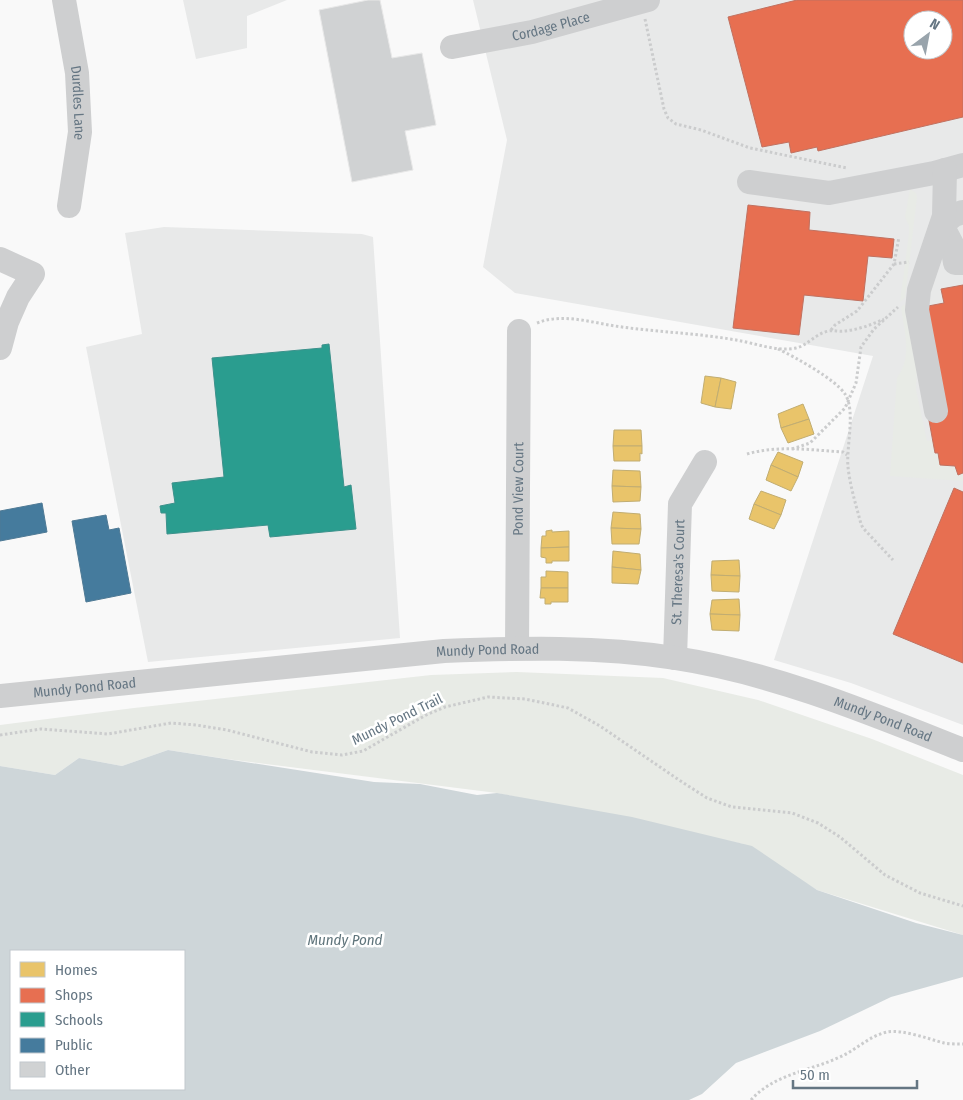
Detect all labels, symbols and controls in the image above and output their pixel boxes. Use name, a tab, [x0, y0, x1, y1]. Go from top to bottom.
street label: Cordage Place	[511, 8, 592, 45]
north arrow	[903, 10, 953, 60]
text: N	[927, 15, 943, 34]
street label: Durdles Lane	[67, 64, 88, 141]
street label: Pond View Court	[510, 442, 527, 536]
street label: St. Theresa's Court	[668, 519, 689, 625]
street label: Mundy Pond Road	[435, 641, 539, 661]
street label: Mundy Pond Road	[32, 674, 137, 702]
street label: Mundy Pond Trail	[349, 690, 446, 749]
street label: Mundy Pond Road	[832, 693, 934, 746]
water label: Mundy Pond	[307, 931, 383, 949]
legend	[10, 950, 185, 1090]
text: Homes	[55, 961, 97, 979]
text: Shops	[55, 986, 93, 1004]
text: Schools	[55, 1011, 103, 1029]
text: Public	[55, 1036, 93, 1054]
scale bar	[793, 1058, 917, 1090]
text: Other	[55, 1061, 91, 1079]
text: 50 m	[800, 1066, 830, 1084]

